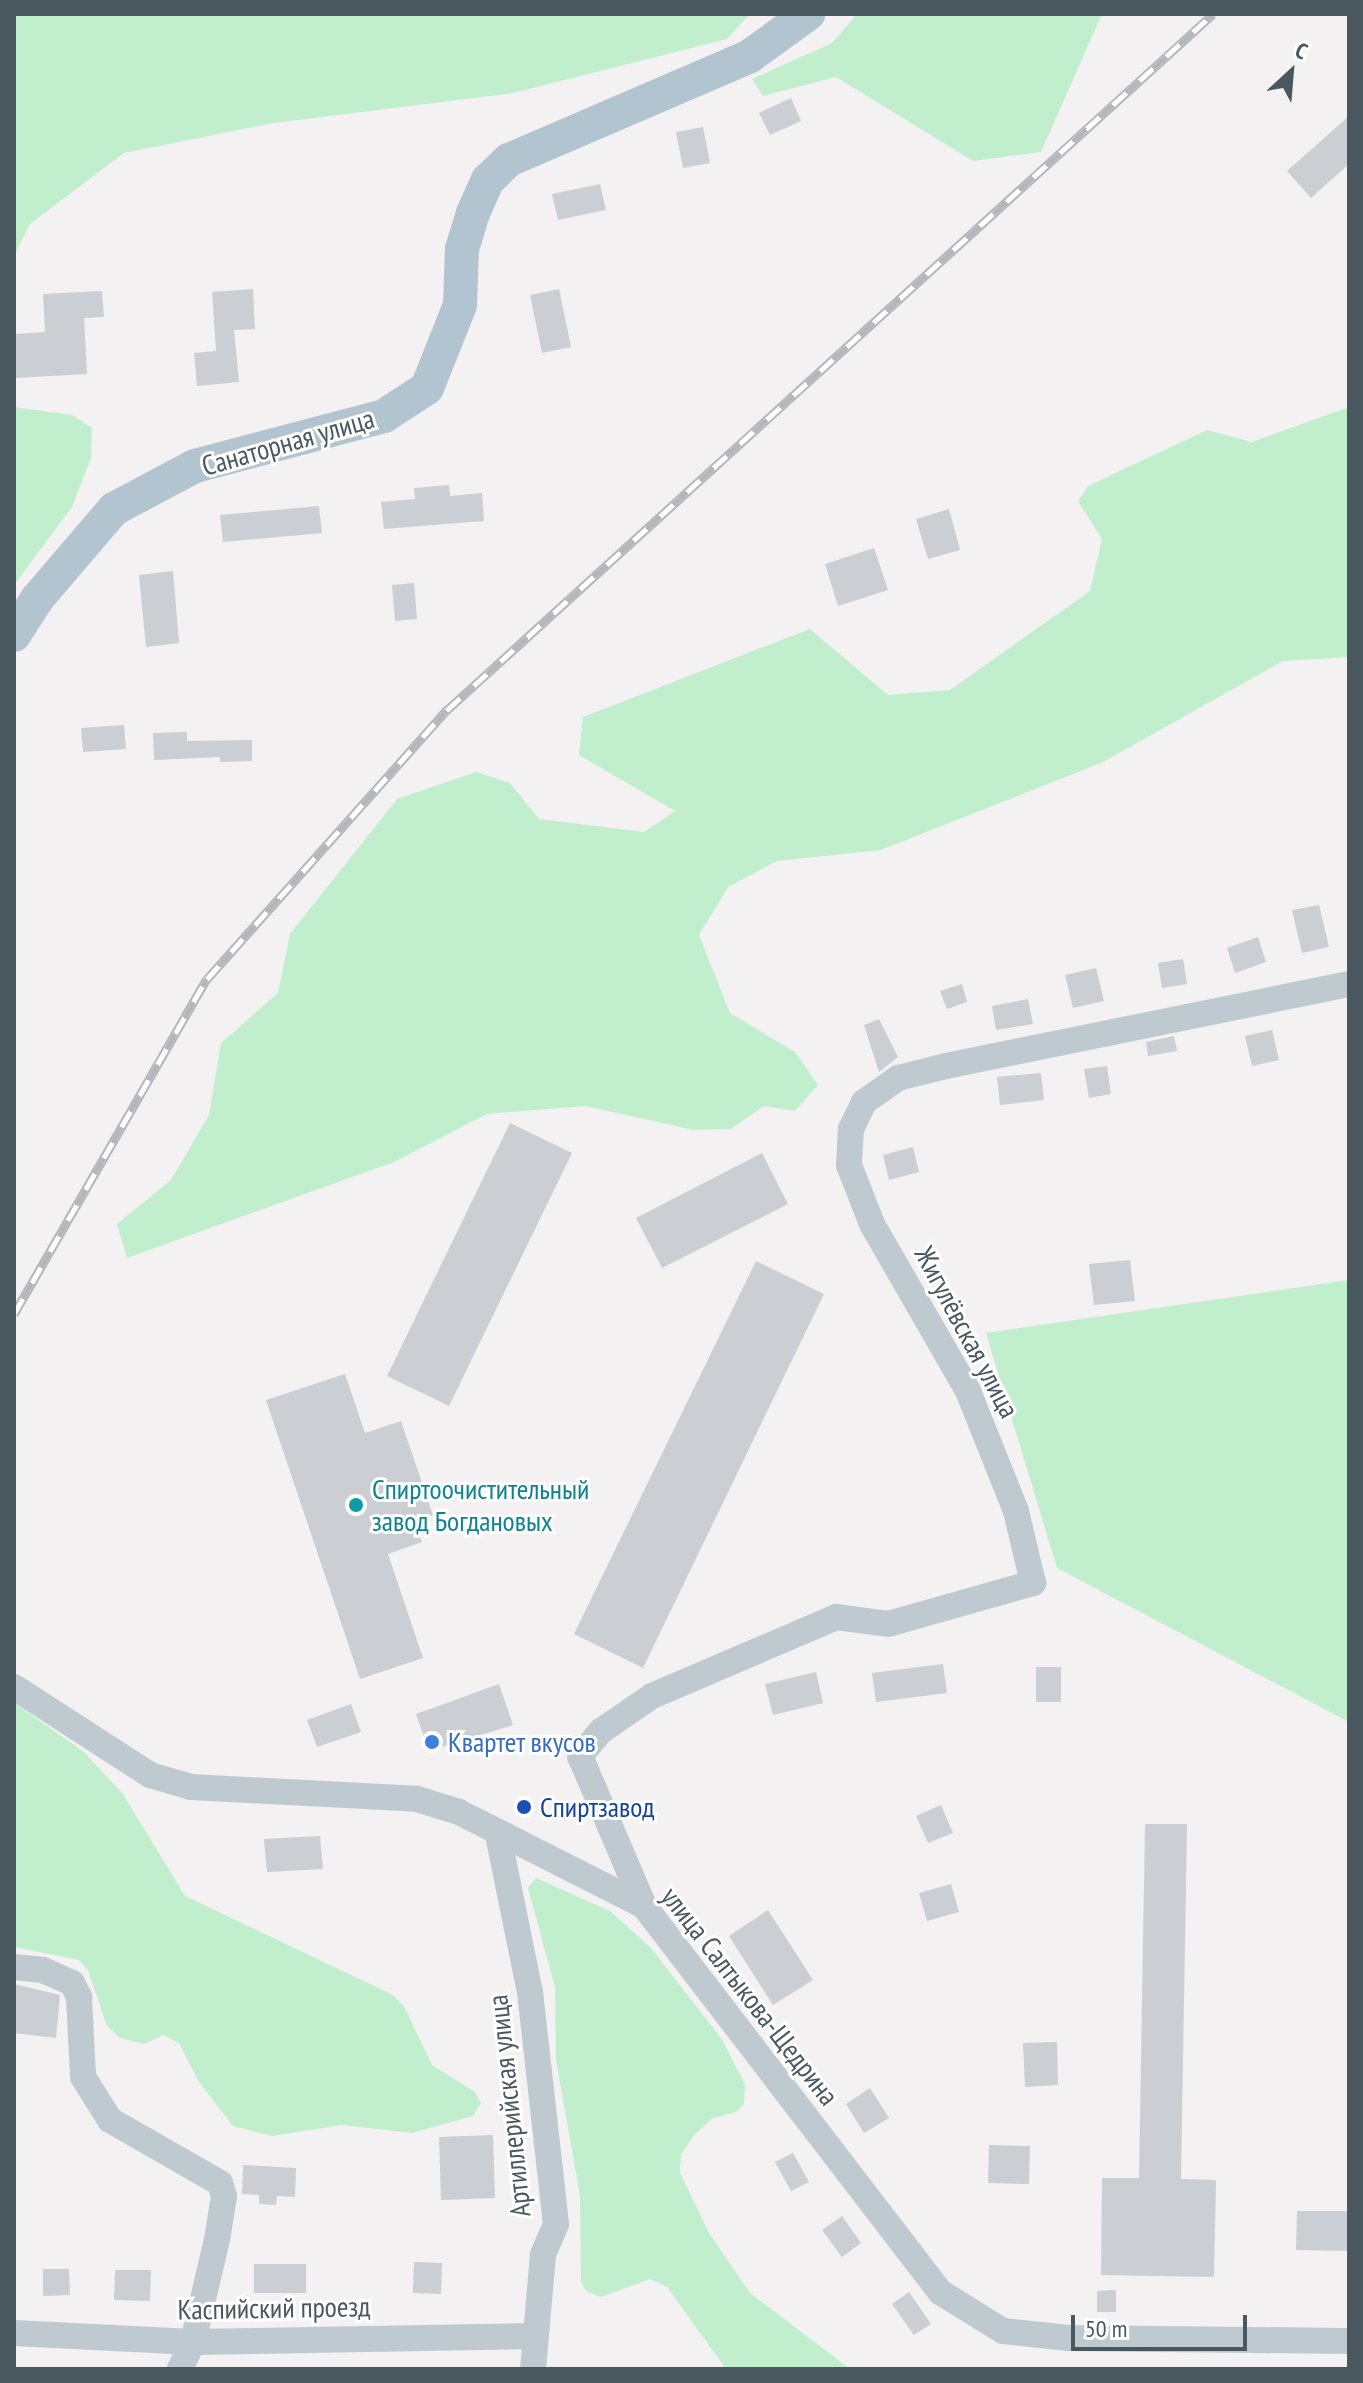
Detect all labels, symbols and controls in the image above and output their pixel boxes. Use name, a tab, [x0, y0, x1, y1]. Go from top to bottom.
north arrow	[1251, 32, 1331, 112]
text: С	[1291, 36, 1312, 65]
street label: Санаторная улица	[198, 401, 378, 483]
street label: Жигулёвская улица	[908, 1240, 1026, 1424]
place label: Спиртоочистительный завод Богдановых	[372, 1472, 589, 1538]
marker: Спиртоочистительный завод Богдановых	[347, 1496, 365, 1514]
place label: Квартет вкусов	[448, 1725, 597, 1759]
marker: Квартет вкусов	[423, 1733, 441, 1751]
place label: Спиртзавод	[540, 1790, 655, 1824]
marker: Спиртзавод	[515, 1798, 533, 1816]
street label: улица Салтыкова-Щедрина	[654, 1880, 846, 2112]
street label: Артиллерийская улица	[481, 1993, 537, 2219]
street label: Каспийский проезд	[177, 2290, 371, 2326]
scale bar	[1075, 2299, 1251, 2349]
text: 50 m	[1085, 2313, 1127, 2344]

